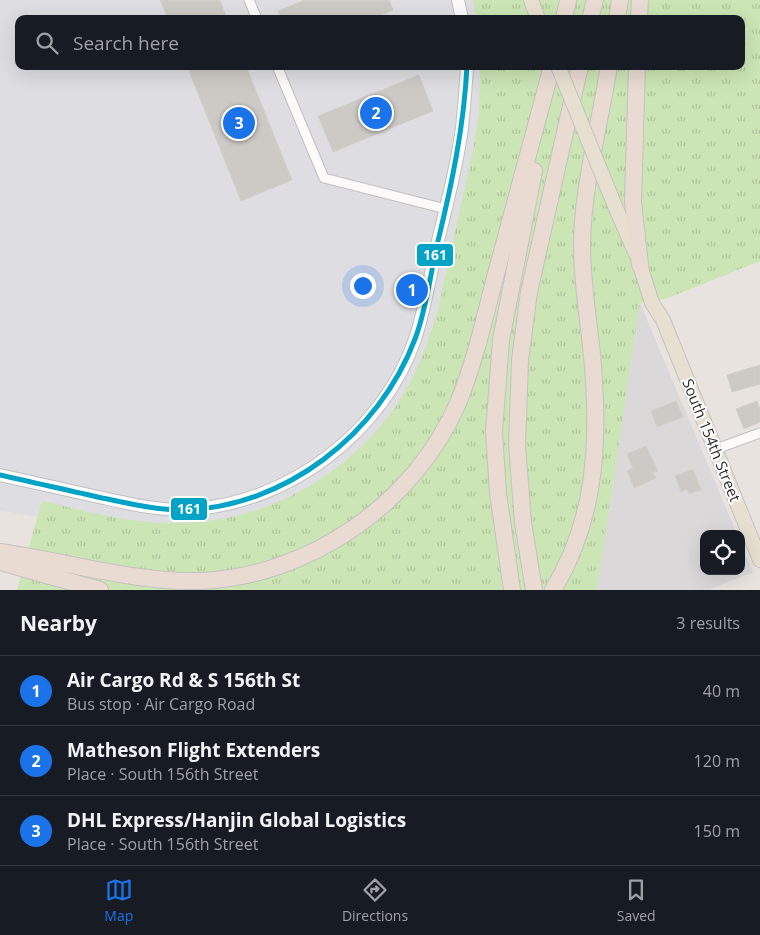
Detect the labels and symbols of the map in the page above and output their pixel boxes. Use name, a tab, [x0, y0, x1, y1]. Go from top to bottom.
pin: 2	[360, 94, 392, 132]
pin: 3	[223, 104, 255, 142]
line badge: 161	[416, 243, 454, 267]
text: 161	[423, 245, 447, 264]
pin: 1	[396, 271, 428, 309]
your location	[350, 273, 376, 299]
street label: South 154th Street	[678, 376, 746, 504]
line badge: 161	[170, 497, 208, 521]
text: 161	[177, 499, 201, 518]

